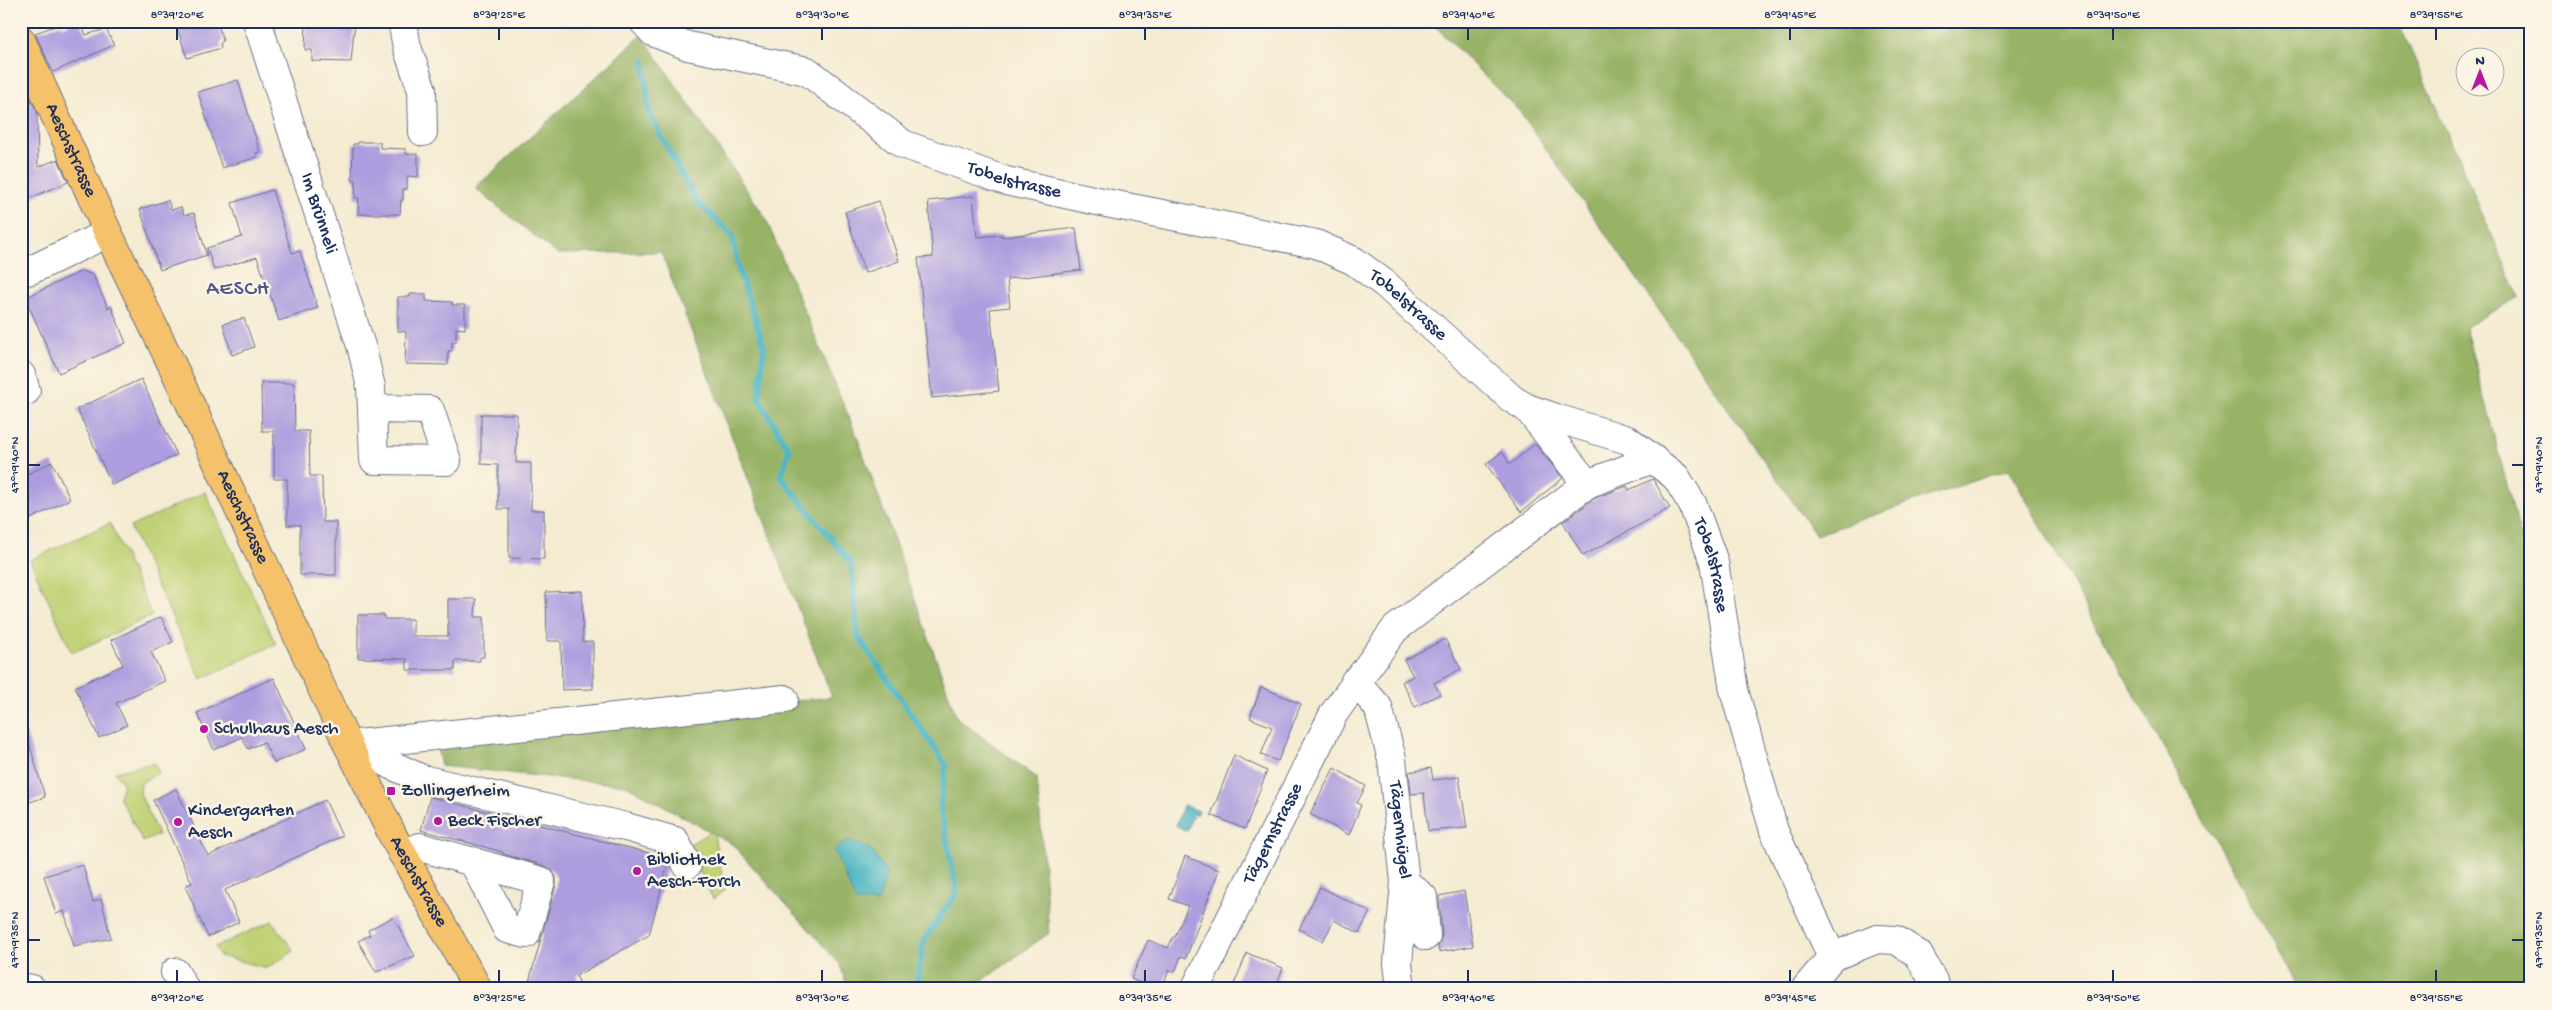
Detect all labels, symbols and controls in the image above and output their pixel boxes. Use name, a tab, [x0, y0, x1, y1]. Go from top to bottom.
text: 8°39'20"E	[151, 9, 204, 23]
text: 8°39'25"E	[473, 9, 525, 23]
text: 8°39'30"E	[796, 9, 849, 23]
text: 8°39'35"E	[1119, 9, 1172, 23]
text: 8°39'40"E	[1442, 9, 1495, 23]
text: 8°39'45"E	[1764, 9, 1816, 23]
text: 8°39'50"E	[2087, 9, 2140, 23]
text: 8°39'55"E	[2410, 9, 2463, 23]
north arrow	[2454, 48, 2504, 98]
text: N	[2475, 53, 2485, 70]
street label: Aeschstrasse	[40, 100, 102, 201]
street label: Tobelstrasse	[963, 156, 1064, 204]
street label: Im Brünneli	[295, 170, 342, 257]
street label: Tobelstrasse	[1363, 264, 1452, 346]
district label: AESCH	[206, 278, 270, 303]
text: 47°19'40"N	[9, 437, 23, 493]
text: 47°19'40"N	[2533, 437, 2547, 493]
street label: Aeschstrasse	[211, 467, 274, 568]
street label: Tobelstrasse	[1687, 514, 1733, 614]
place label: Schulhaus Aesch	[214, 718, 338, 741]
marker: Schulhaus Aesch	[198, 723, 210, 735]
street label: Tägernstrasse	[1238, 779, 1308, 889]
street label: Tägernhügel	[1383, 779, 1416, 880]
place label: Zollingerheim	[401, 780, 510, 803]
marker: Zollingerheim	[385, 785, 397, 797]
place label: Kindergarten Aesch	[188, 800, 294, 845]
place label: Beck Fischer	[447, 810, 543, 833]
marker: Beck Fischer	[432, 815, 444, 827]
marker: Kindergarten Aesch	[172, 816, 184, 828]
street label: Aeschstrasse	[384, 832, 453, 931]
place label: Bibliothek Aesch-Forch	[646, 849, 741, 894]
marker: Bibliothek Aesch-Forch	[631, 865, 643, 877]
text: 47°19'35"N	[9, 912, 23, 968]
text: 47°19'35"N	[2533, 912, 2547, 968]
text: 8°39'20"E	[151, 992, 204, 1006]
text: 8°39'25"E	[473, 992, 525, 1006]
text: 8°39'30"E	[796, 992, 849, 1006]
text: 8°39'35"E	[1119, 992, 1172, 1006]
text: 8°39'40"E	[1442, 992, 1495, 1006]
text: 8°39'45"E	[1764, 992, 1816, 1006]
text: 8°39'50"E	[2087, 992, 2140, 1006]
text: 8°39'55"E	[2410, 992, 2463, 1006]

